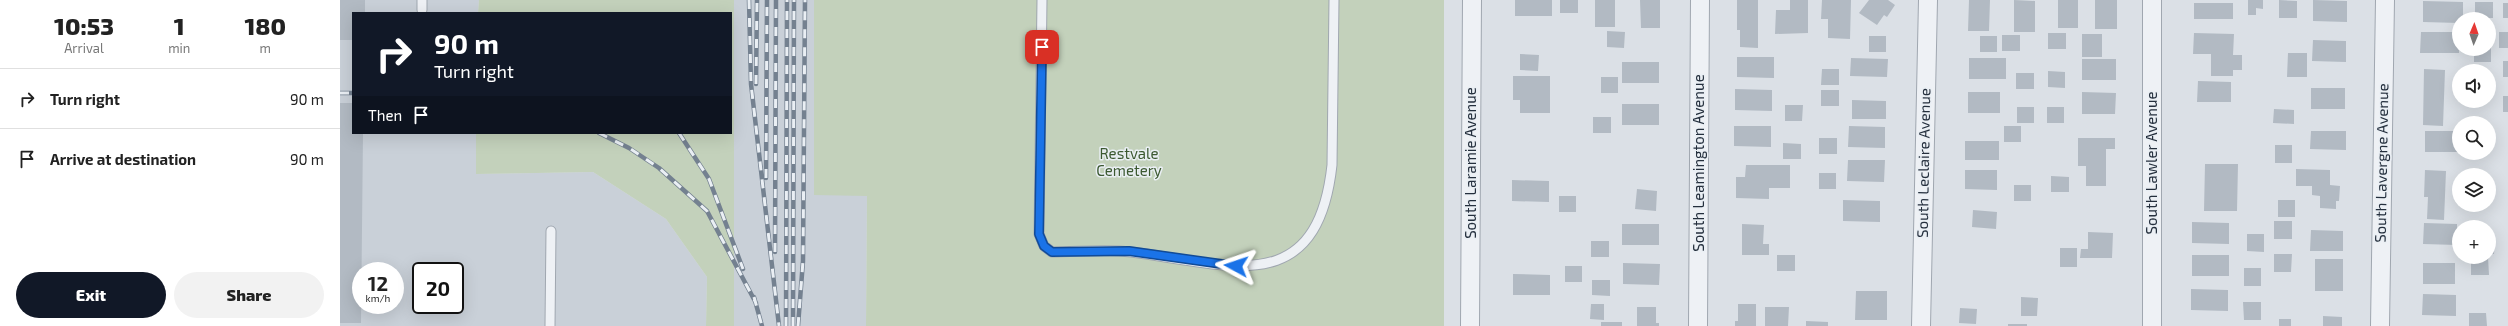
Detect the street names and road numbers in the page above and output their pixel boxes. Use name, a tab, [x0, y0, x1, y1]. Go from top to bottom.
street label: South Leamington Avenue	[1689, 74, 1707, 252]
street label: South Lavergne Avenue	[2371, 83, 2391, 243]
street label: South Laramie Avenue	[1461, 87, 1479, 239]
street label: South Leclaire Avenue	[1913, 88, 1933, 238]
street label: South Lawler Avenue	[2142, 91, 2160, 235]

